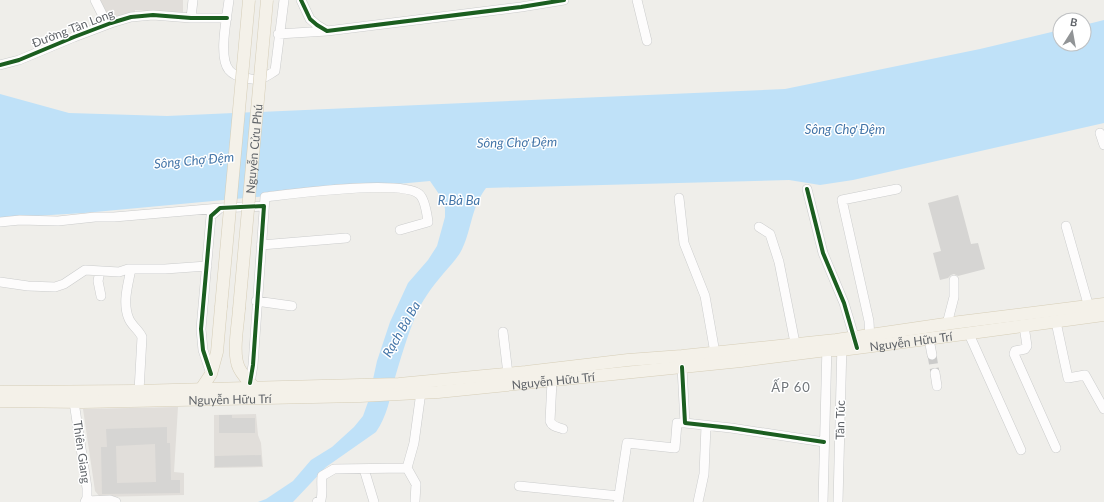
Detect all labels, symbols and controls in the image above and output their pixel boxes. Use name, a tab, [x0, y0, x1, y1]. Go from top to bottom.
street label: Đường Tân Long	[30, 5, 116, 51]
north arrow	[1052, 12, 1092, 52]
text: B	[1069, 15, 1079, 29]
street label: Nguyễn Cửu Phú	[242, 103, 265, 194]
water label: Sông Chợ Đệm	[805, 121, 885, 137]
water label: Sông Chợ Đệm	[477, 133, 557, 151]
water label: Sông Chợ Đệm	[153, 149, 235, 171]
water label: R.Bà Ba	[438, 192, 481, 208]
water label: Rạch Bà Ba	[379, 298, 423, 360]
street label: Nguyễn Hữu Trí	[869, 328, 954, 354]
street label: Nguyễn Hữu Trí	[511, 368, 596, 392]
district label: ẤP 60	[771, 378, 811, 395]
street label: Nguyễn Hữu Trí	[188, 390, 273, 407]
street label: Tân Túc	[832, 400, 848, 440]
street label: Thiên Giang	[70, 420, 94, 484]

